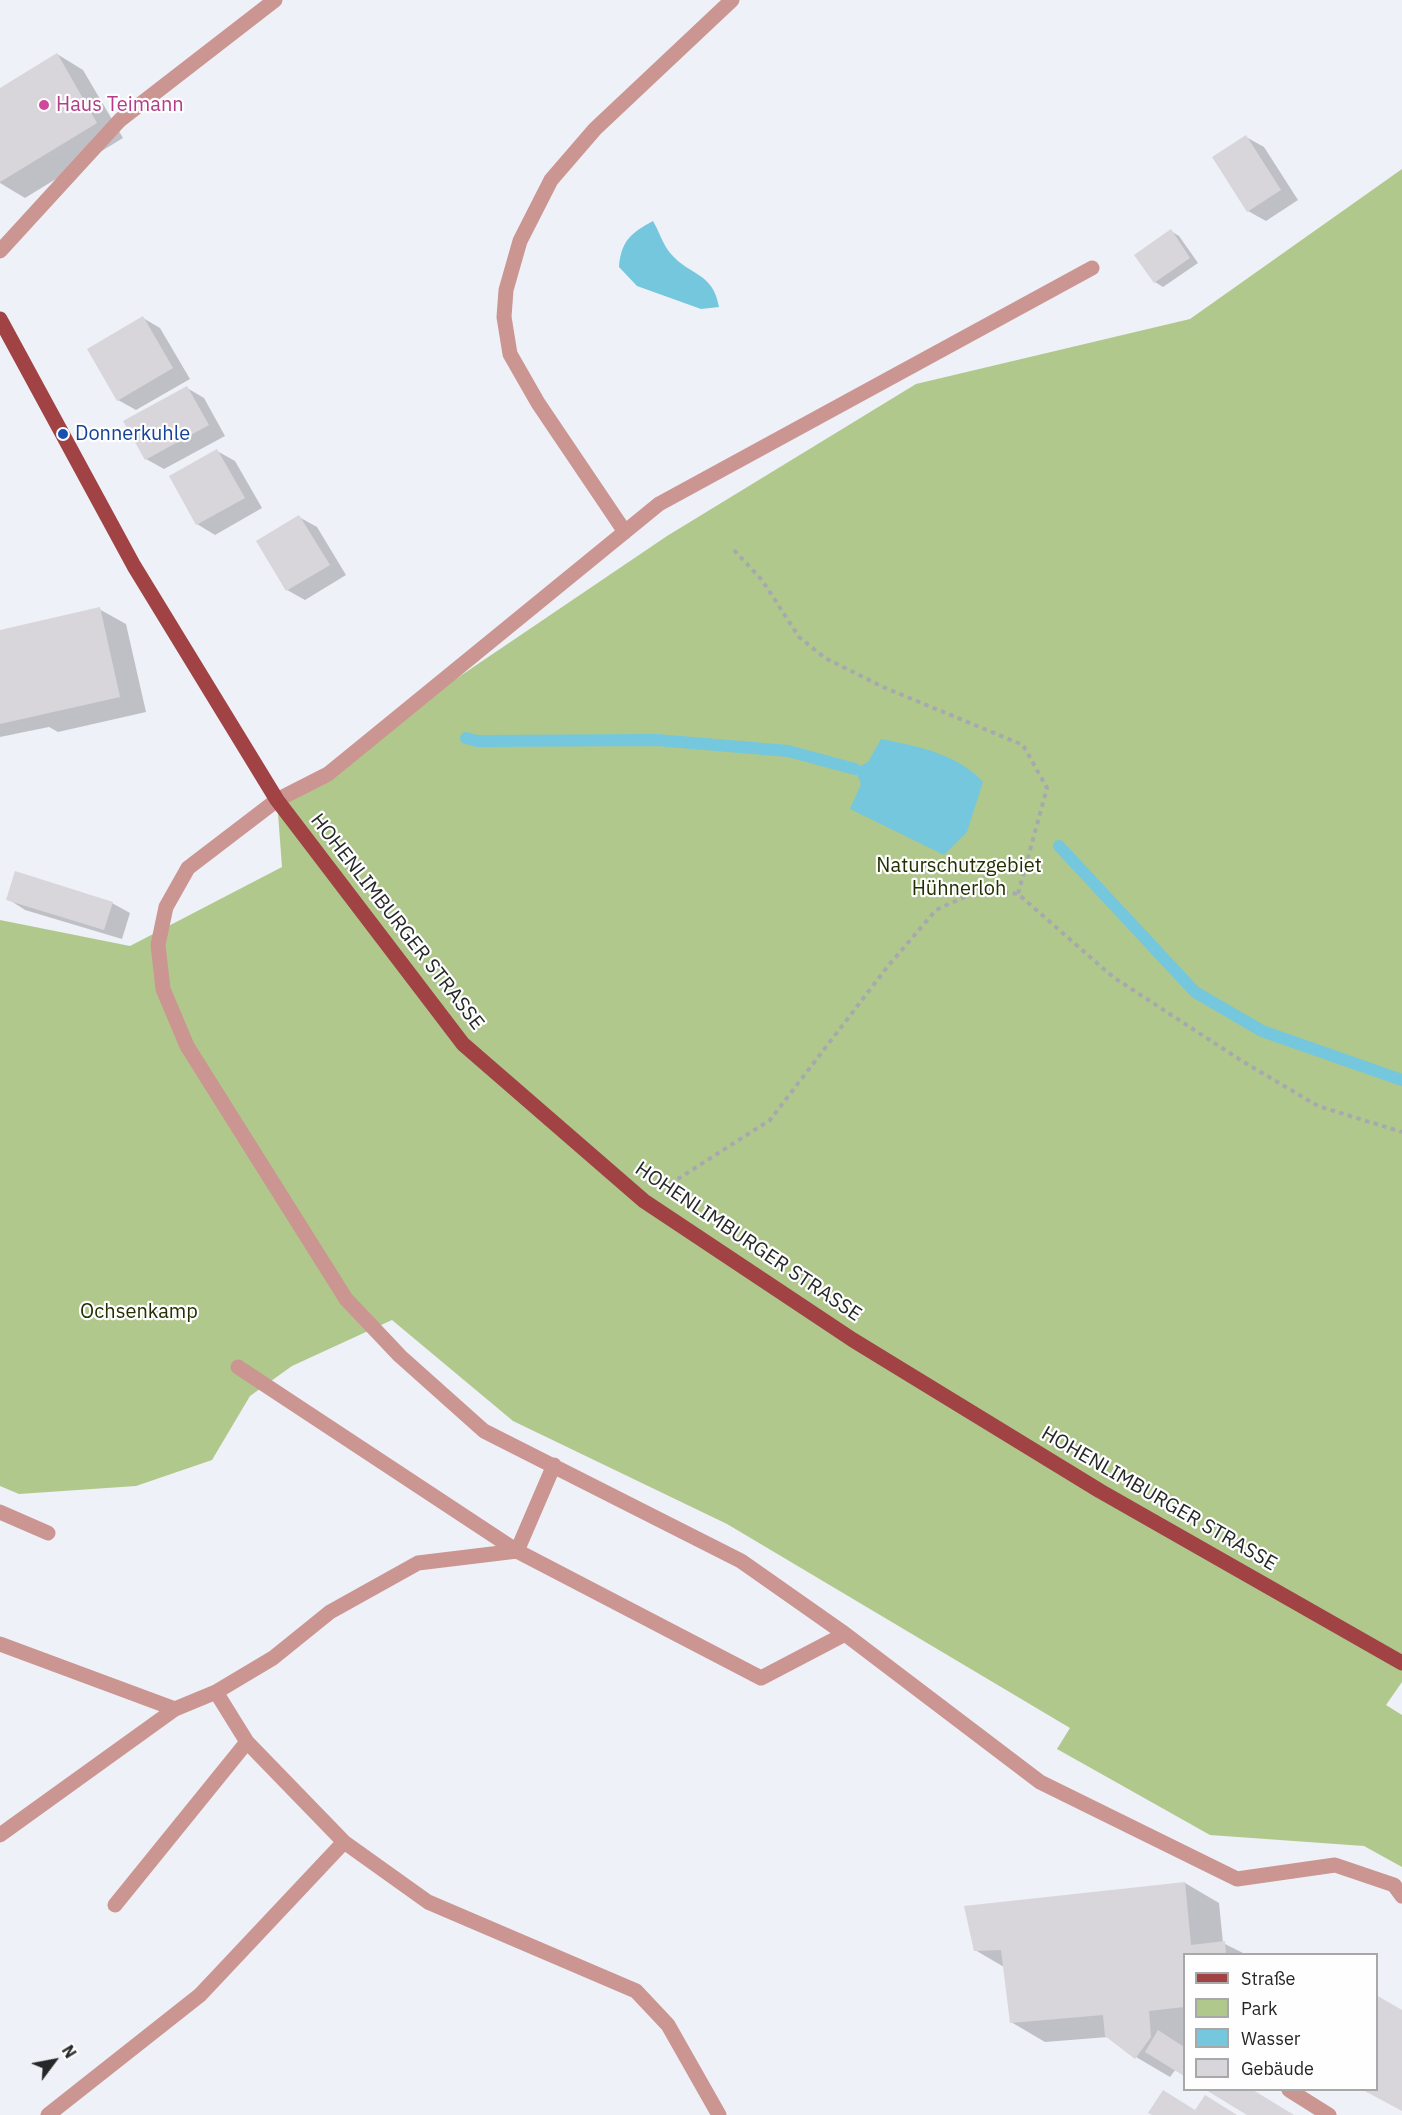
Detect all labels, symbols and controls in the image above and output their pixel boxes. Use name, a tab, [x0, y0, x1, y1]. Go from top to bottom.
place label: Haus Teimann	[56, 93, 184, 117]
marker: Haus Teimann	[37, 98, 51, 112]
place label: Donnerkuhle	[75, 422, 190, 446]
marker: Donnerkuhle	[56, 427, 70, 441]
street label: HOHENLIMBURGER STRASSE	[305, 809, 489, 1035]
park label: Naturschutzgebiet Hühnerloh	[876, 854, 1042, 901]
street label: HOHENLIMBURGER STRASSE	[630, 1157, 866, 1327]
park label: Ochsenkamp	[80, 1300, 198, 1324]
street label: HOHENLIMBURGER STRASSE	[1037, 1422, 1281, 1576]
legend	[1183, 1953, 1378, 2091]
text: Straße	[1241, 1967, 1295, 1990]
text: Park	[1241, 1997, 1277, 2020]
text: Wasser	[1241, 2027, 1300, 2050]
north arrow	[24, 2031, 84, 2091]
text: N	[58, 2041, 81, 2062]
text: Gebäude	[1241, 2057, 1314, 2080]

